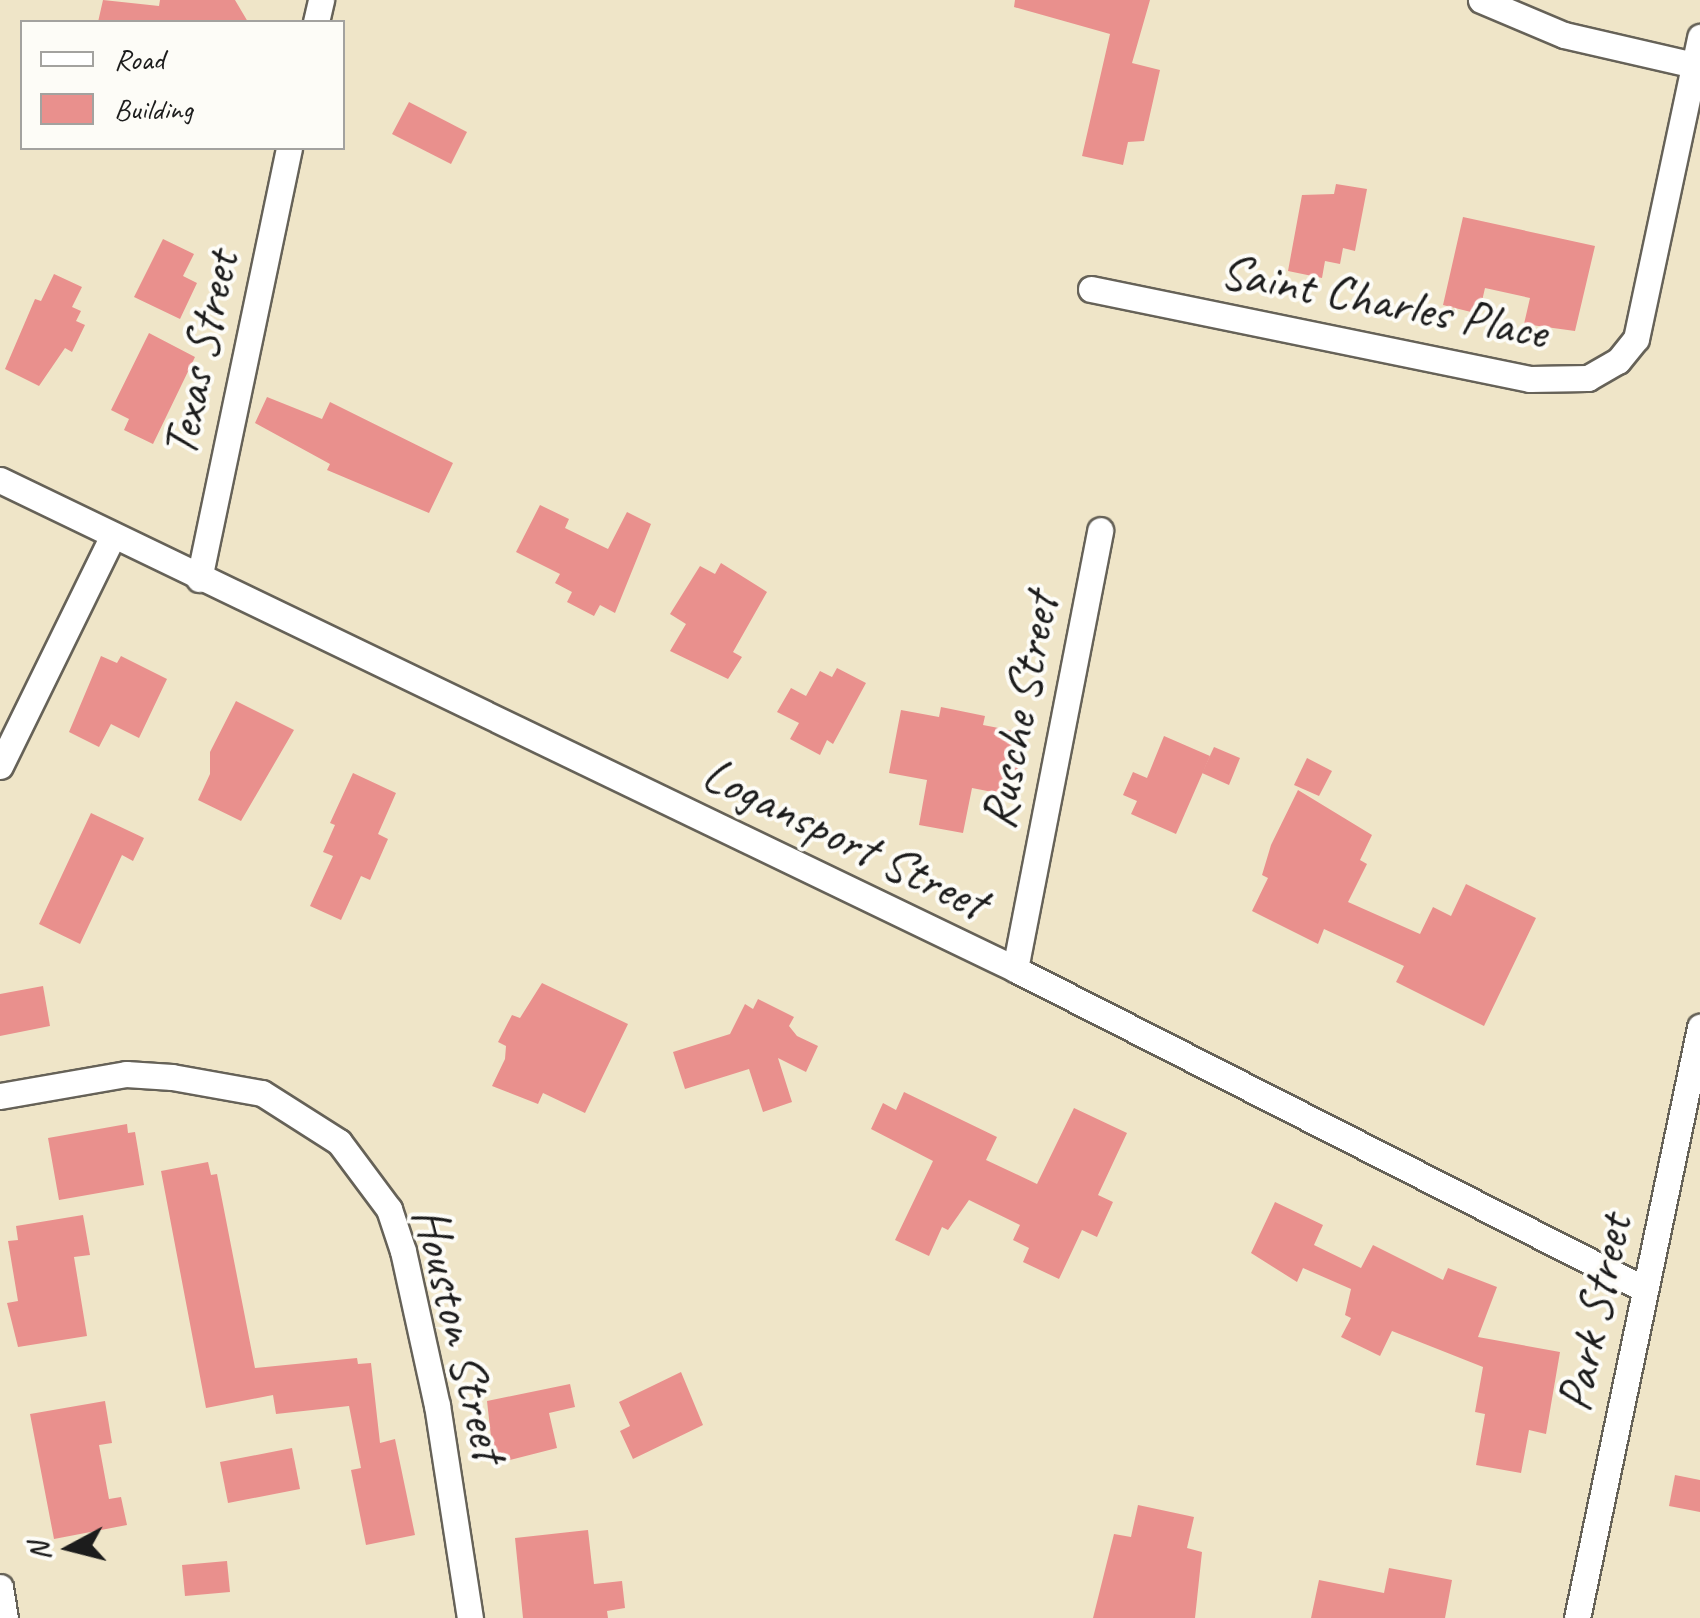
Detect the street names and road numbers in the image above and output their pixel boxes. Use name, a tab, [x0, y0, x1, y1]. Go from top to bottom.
street label: Saint Charles Place	[1214, 240, 1554, 362]
street label: Texas Street	[149, 245, 251, 463]
street label: Rusche Street	[967, 588, 1071, 834]
street label: Logansport Street	[693, 743, 997, 933]
street label: Houston Street	[400, 1201, 520, 1467]
street label: Park Street	[1544, 1209, 1644, 1417]

